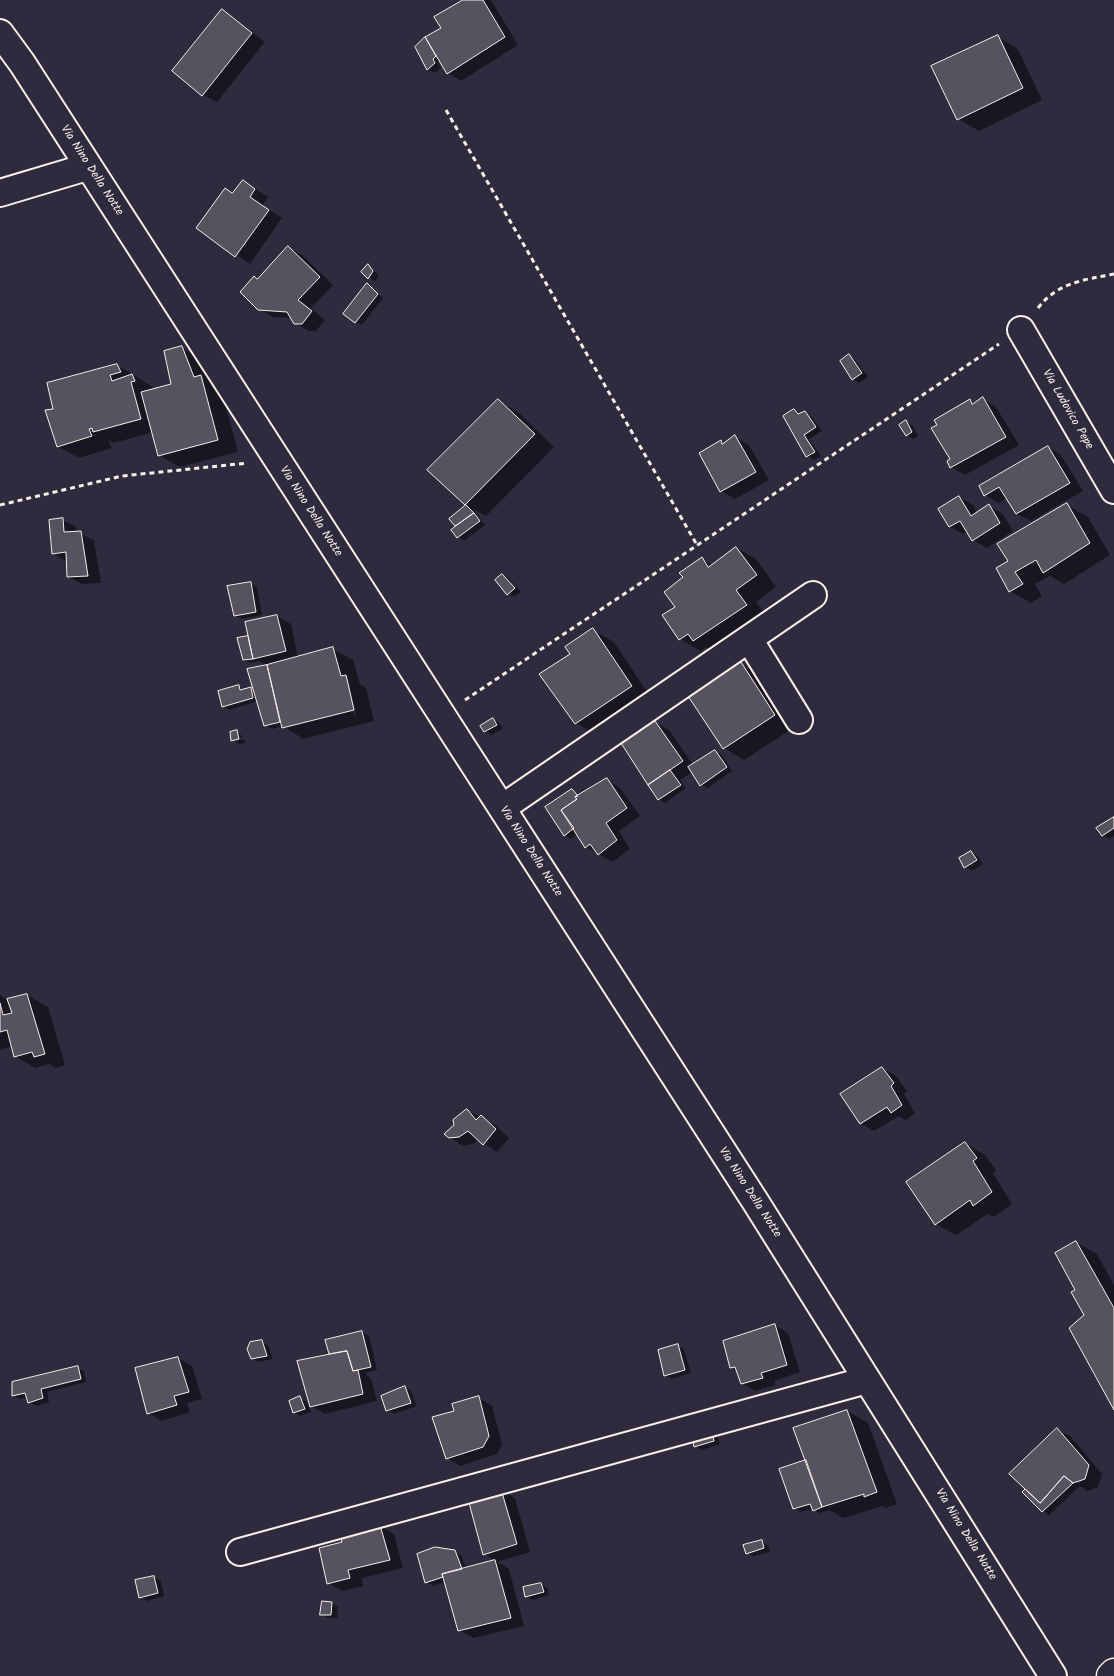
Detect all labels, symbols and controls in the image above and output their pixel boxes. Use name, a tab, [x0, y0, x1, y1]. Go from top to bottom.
street label: Via Nino Della Notte	[56, 123, 126, 219]
street label: Via Ludovico Pepe	[1038, 367, 1096, 453]
street label: Via Nino Della Notte	[275, 464, 345, 560]
street label: Via Nino Della Notte	[495, 804, 565, 900]
street label: Via Nino Della Notte	[714, 1145, 784, 1241]
street label: Via Nino Della Notte	[931, 1487, 999, 1583]

